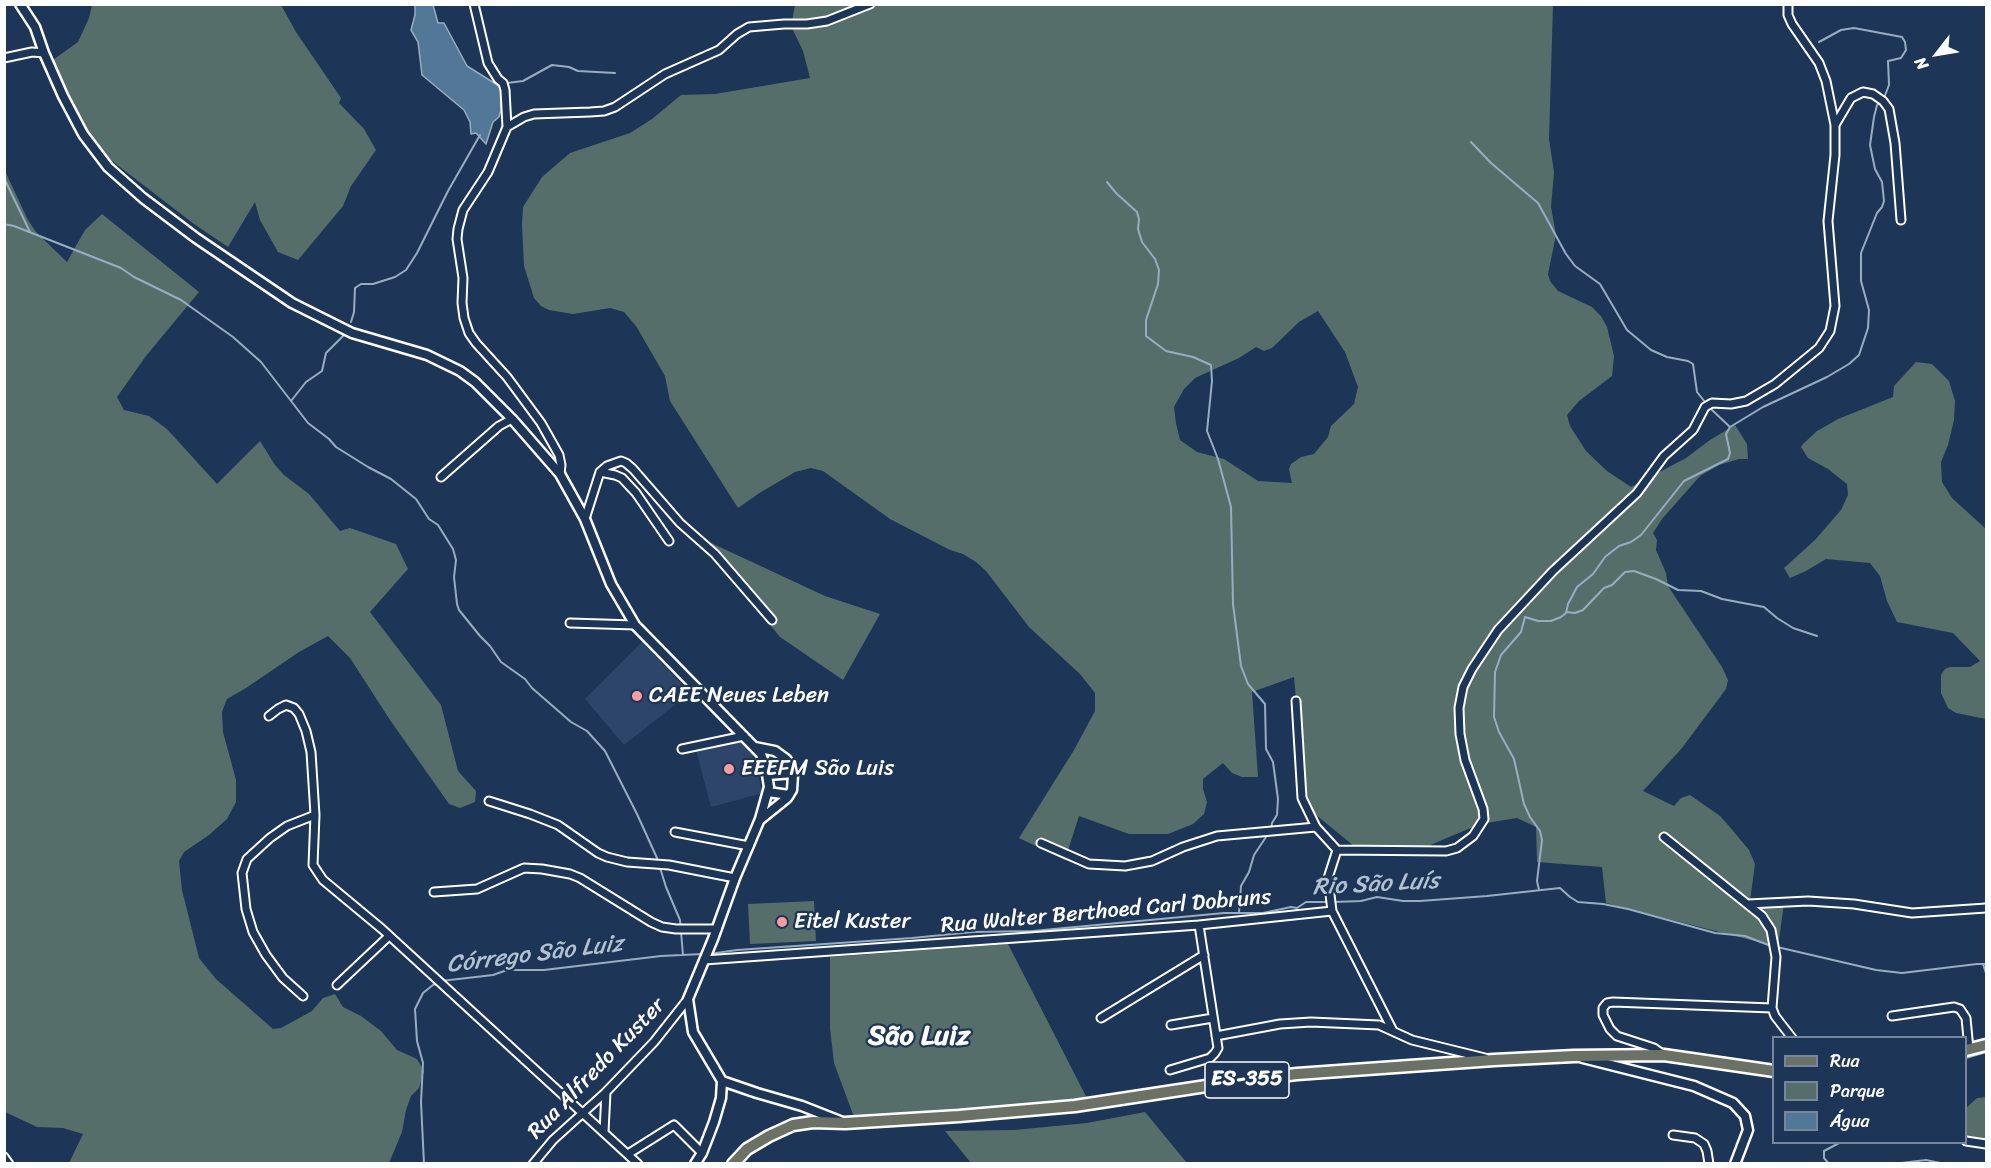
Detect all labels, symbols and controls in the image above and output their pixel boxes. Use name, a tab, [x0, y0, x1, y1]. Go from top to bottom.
north arrow	[1907, 24, 1967, 84]
text: N	[1906, 51, 1936, 76]
place label: CAEE Neues Leben	[649, 683, 829, 709]
marker: CAEE Neues Leben	[630, 689, 644, 703]
place label: EEEFM São Luis	[741, 756, 894, 782]
marker: EEEFM São Luis	[722, 762, 736, 776]
water label: Rio São Luís	[1312, 867, 1440, 903]
street label: Rua Walter Berthoed Carl Dobruns	[940, 884, 1272, 940]
place label: Eitel Kuster	[794, 909, 910, 935]
marker: Eitel Kuster	[775, 915, 789, 929]
water label: Córrego São Luiz	[445, 930, 625, 980]
street label: Rua Alfredo Kuster	[523, 993, 671, 1145]
district label: São Luiz	[868, 1020, 970, 1054]
legend	[1772, 1036, 1967, 1144]
text: Rua	[1830, 1045, 1860, 1077]
road number: ES-355	[1205, 1062, 1289, 1098]
text: Parque	[1830, 1075, 1884, 1107]
text: Água	[1830, 1105, 1870, 1137]

